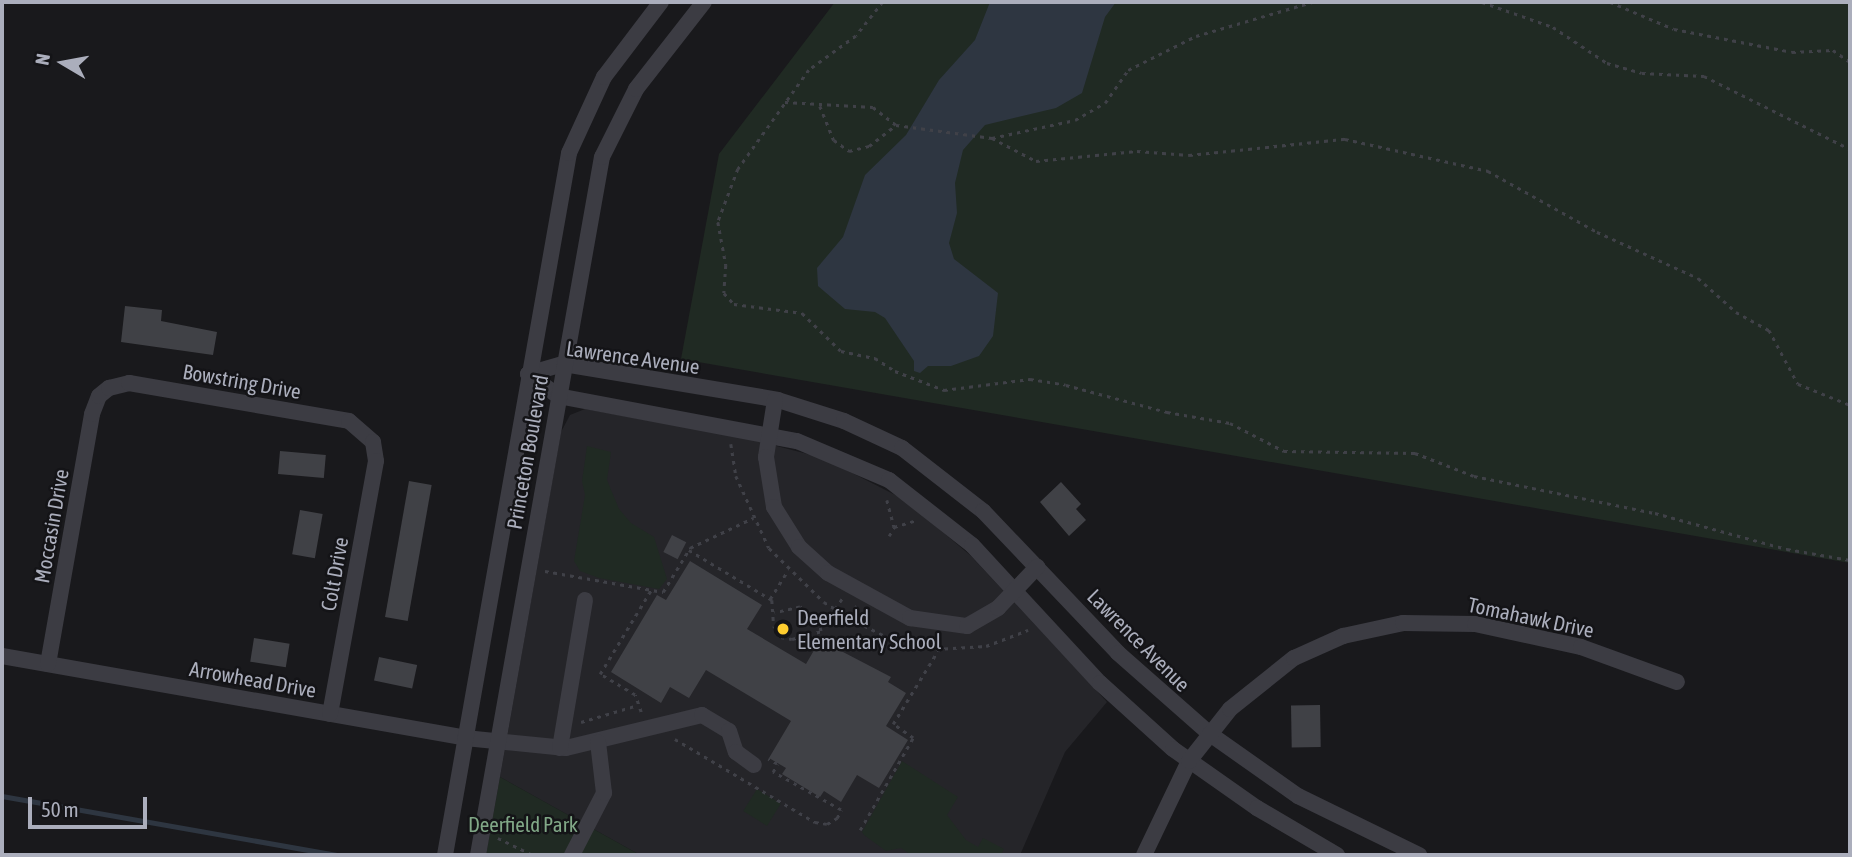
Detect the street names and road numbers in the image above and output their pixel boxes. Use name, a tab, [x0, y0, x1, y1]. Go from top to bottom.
street label: Lawrence Avenue	[565, 335, 701, 379]
street label: Bowstring Drive	[181, 358, 303, 404]
street label: Princeton Boulevard	[501, 373, 553, 531]
street label: Moccasin Drive	[29, 467, 73, 585]
street label: Colt Drive	[315, 535, 353, 613]
street label: Lawrence Avenue	[1082, 583, 1196, 697]
street label: Tomahawk Drive	[1466, 591, 1596, 643]
street label: Arrowhead Drive	[188, 655, 318, 703]

